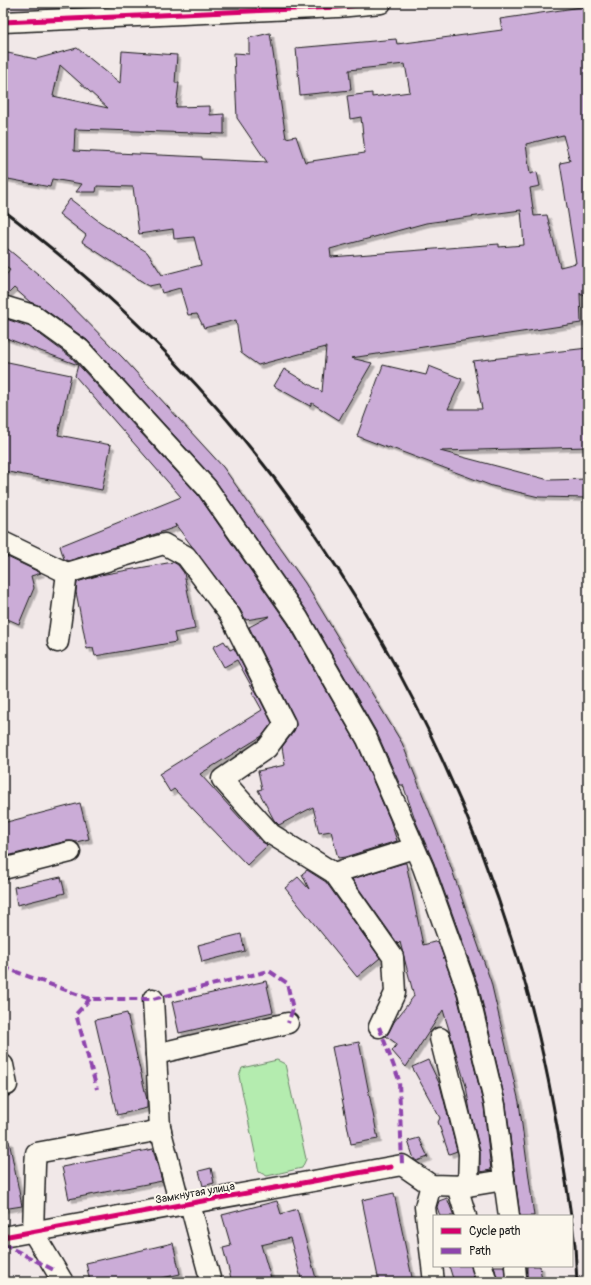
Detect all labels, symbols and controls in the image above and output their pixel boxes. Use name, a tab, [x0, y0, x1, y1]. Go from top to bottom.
street label: Замкнутая улица	[154, 1180, 236, 1206]
legend	[433, 1215, 573, 1267]
text: Cycle path	[469, 1224, 521, 1239]
text: Path	[469, 1244, 491, 1259]

